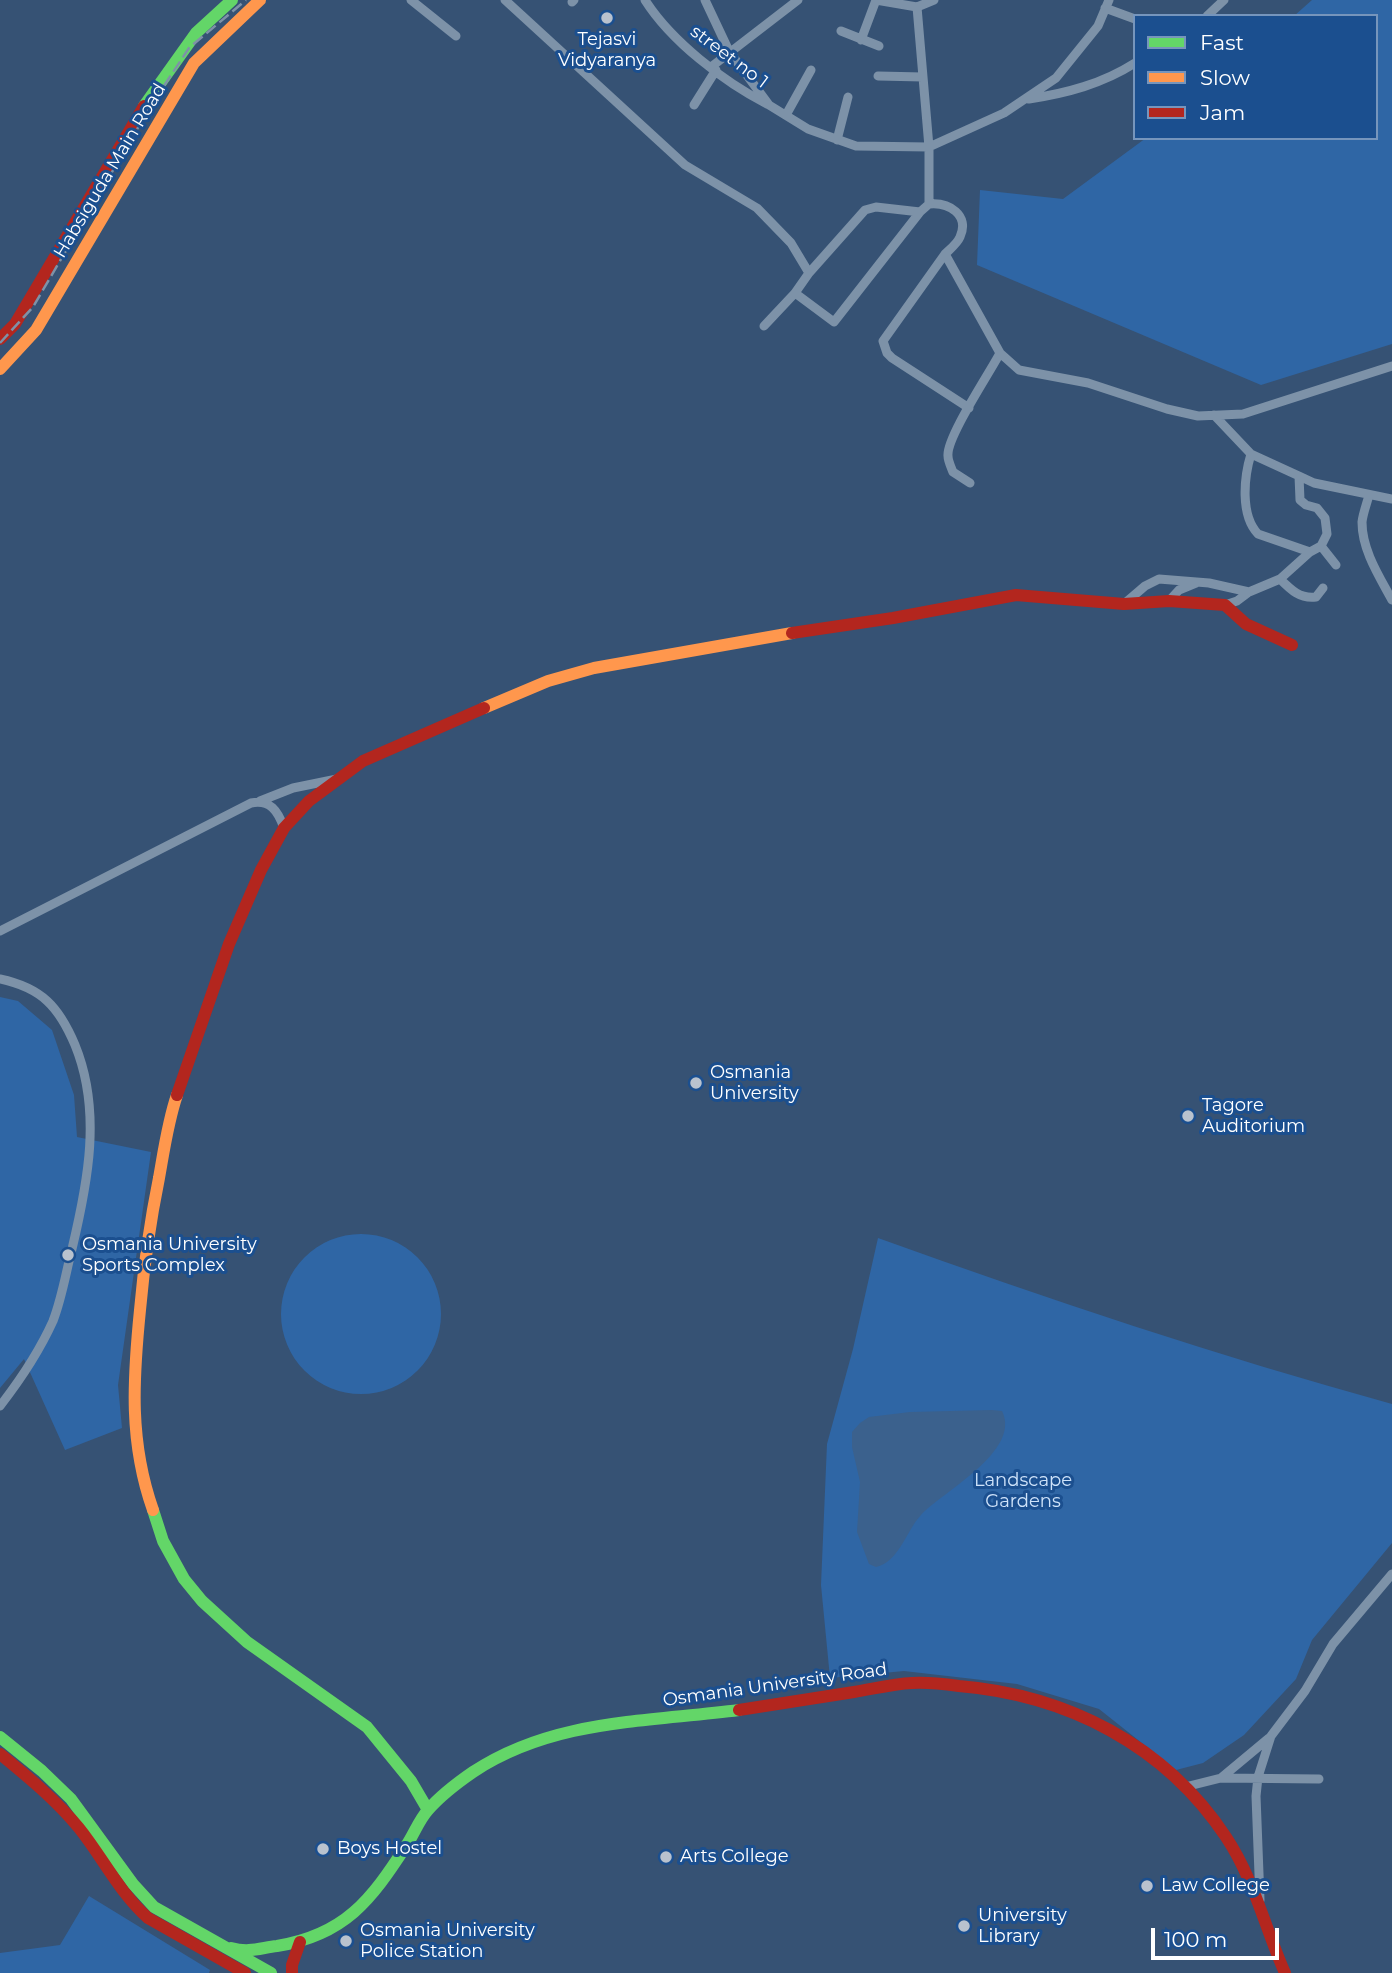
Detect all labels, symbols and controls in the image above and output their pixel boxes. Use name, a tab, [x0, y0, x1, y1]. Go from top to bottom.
marker: Tejasvi Vidyaranya	[599, 10, 615, 26]
legend	[1133, 14, 1378, 140]
street label: street no 1	[686, 21, 772, 93]
place label: Tejasvi Vidyaranya	[558, 29, 656, 72]
text: Fast	[1200, 30, 1244, 55]
text: Slow	[1200, 65, 1250, 90]
street label: Habsiguda Main Road	[49, 80, 171, 262]
text: Jam	[1200, 100, 1245, 125]
place label: Osmania University	[710, 1062, 799, 1104]
marker: Osmania University	[688, 1075, 704, 1091]
place label: Tagore Auditorium	[1202, 1095, 1305, 1138]
marker: Tagore Auditorium	[1180, 1108, 1196, 1124]
place label: Osmania University Sports Complex	[82, 1234, 257, 1276]
marker: Osmania University Sports Complex	[60, 1247, 76, 1263]
park label: Landscape Gardens	[974, 1470, 1072, 1512]
street label: Osmania University Road	[661, 1659, 889, 1711]
place label: Boys Hostel	[337, 1838, 442, 1860]
marker: Boys Hostel	[315, 1841, 331, 1857]
place label: Arts College	[680, 1846, 789, 1868]
marker: Arts College	[658, 1849, 674, 1865]
place label: Law College	[1161, 1875, 1270, 1897]
marker: Law College	[1139, 1878, 1155, 1894]
place label: University Library	[978, 1905, 1067, 1948]
scale bar	[1154, 1913, 1282, 1957]
marker: University Library	[956, 1918, 972, 1934]
place label: Osmania University Police Station	[360, 1920, 535, 1962]
text: 100 m	[1164, 1927, 1227, 1952]
marker: Osmania University Police Station	[338, 1933, 354, 1949]

